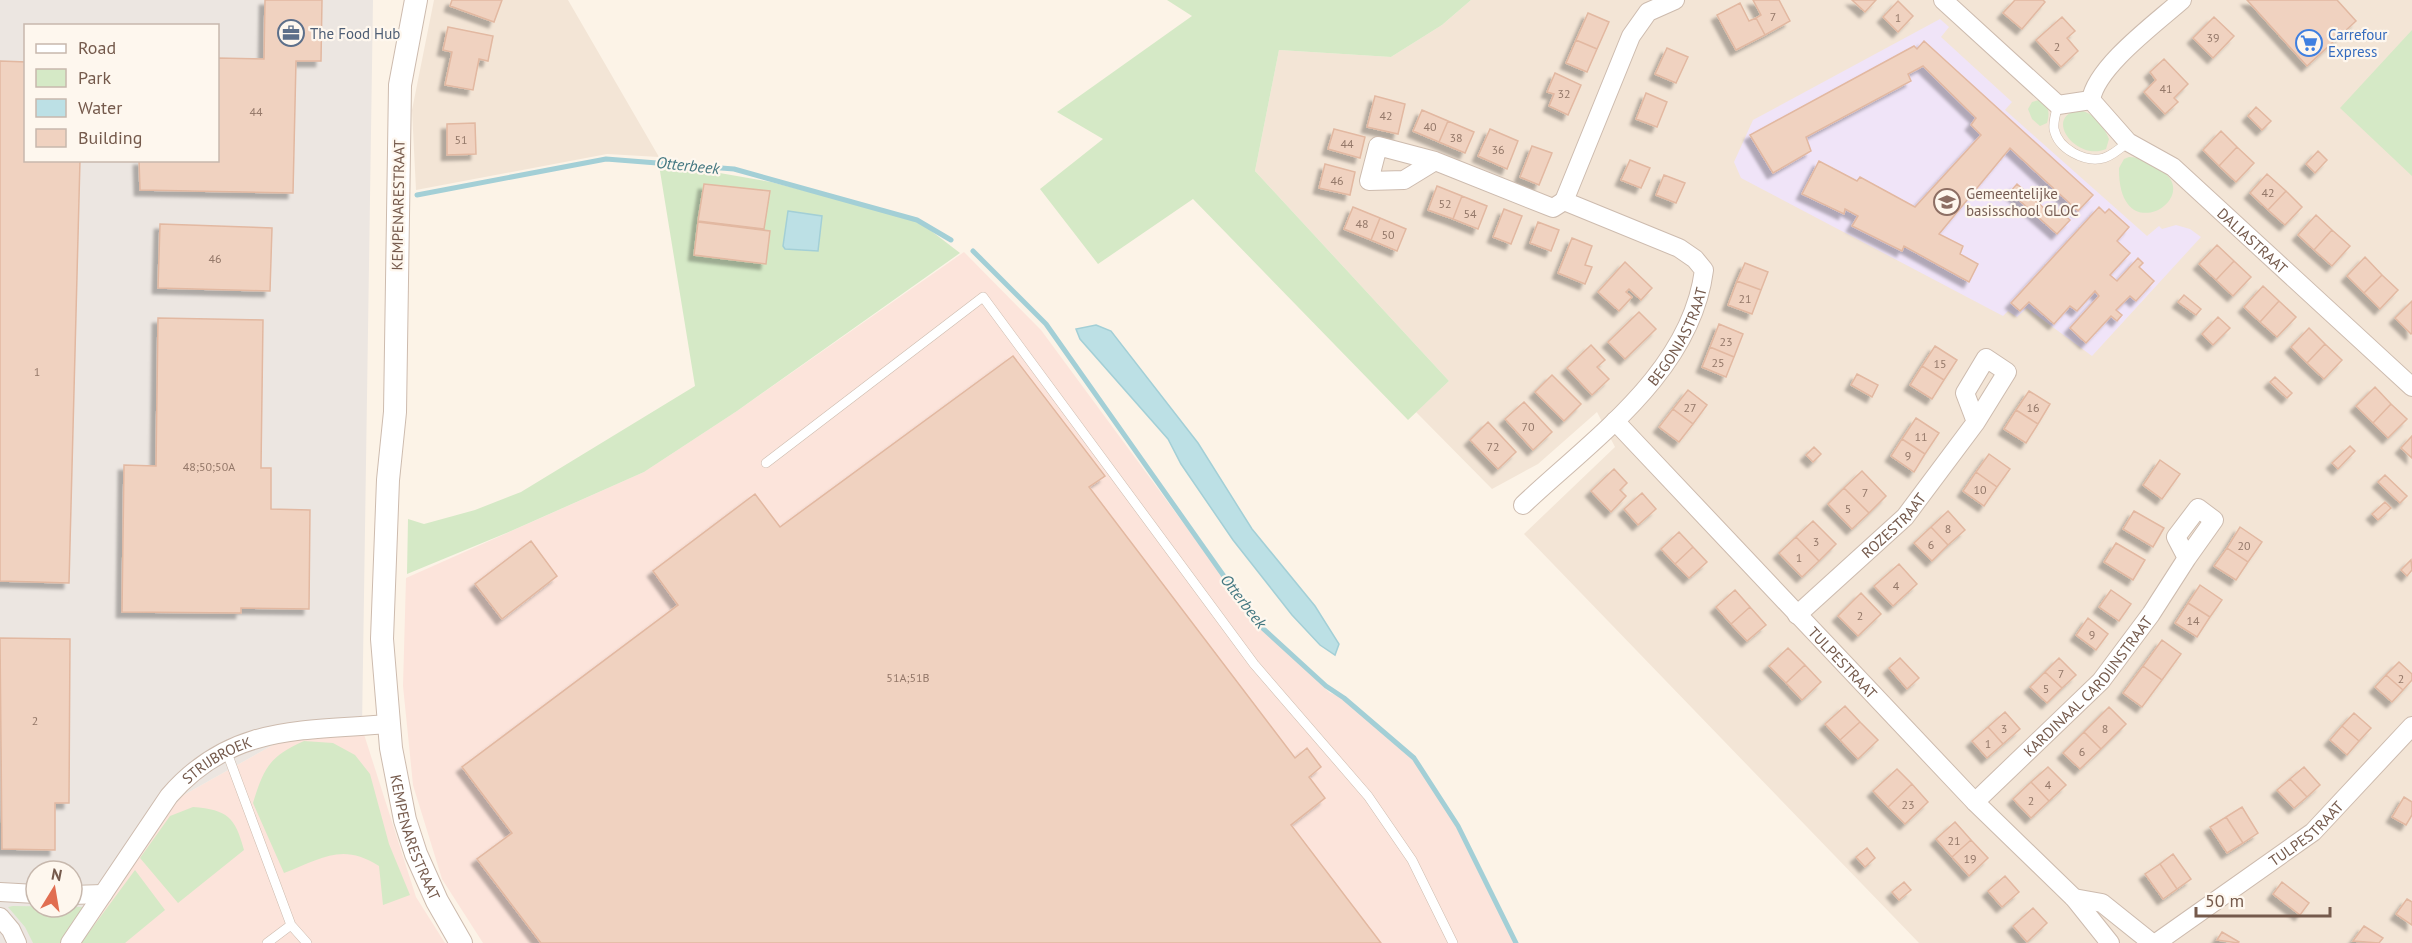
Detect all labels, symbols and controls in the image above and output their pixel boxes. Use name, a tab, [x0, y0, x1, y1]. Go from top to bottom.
house number: 7	[1770, 9, 1776, 24]
house number: 1	[1895, 10, 1901, 25]
office icon: The Food Hub	[276, 18, 306, 48]
legend	[24, 24, 219, 162]
place label: The Food Hub	[310, 24, 400, 43]
place label: Carrefour Express	[2328, 25, 2387, 61]
supermarket icon: Carrefour Express	[2294, 28, 2324, 58]
house number: 39	[2206, 30, 2220, 45]
text: Road	[78, 36, 116, 59]
house number: 2	[2054, 39, 2060, 54]
text: Park	[78, 66, 111, 89]
house number: 41	[2159, 81, 2173, 96]
house number: 32	[1557, 86, 1571, 101]
text: Water	[78, 96, 122, 119]
house number: 44	[249, 104, 263, 119]
house number: 42	[1379, 108, 1393, 123]
house number: 40	[1423, 119, 1437, 134]
text: Building	[78, 126, 142, 149]
house number: 38	[1449, 130, 1463, 145]
house number: 51	[454, 132, 468, 147]
house number: 44	[1340, 136, 1354, 151]
street label: KEMPENARESTRAAT	[387, 139, 409, 271]
house number: 36	[1491, 142, 1505, 157]
water label: Otterbeek	[655, 152, 721, 178]
house number: 46	[1330, 173, 1344, 188]
place label: Gemeentelijke basisschool GLOC	[1966, 184, 2079, 220]
house number: 42	[2261, 185, 2275, 200]
school or university icon: Gemeentelijke basisschool GLOC	[1932, 187, 1962, 217]
house number: 52	[1438, 196, 1452, 211]
street label: DALIASTRAAT	[2214, 203, 2292, 278]
house number: 54	[1463, 206, 1477, 221]
house number: 48	[1355, 216, 1369, 231]
house number: 50	[1381, 227, 1395, 242]
house number: 46	[208, 251, 222, 266]
street label: BEGONIASTRAAT	[1643, 284, 1710, 389]
house number: 21	[1738, 291, 1752, 306]
house number: 23	[1719, 334, 1733, 349]
house number: 25	[1711, 355, 1725, 370]
house number: 15	[1933, 356, 1947, 371]
house number: 1	[34, 364, 40, 379]
house number: 27	[1683, 400, 1697, 415]
house number: 16	[2026, 400, 2040, 415]
house number: 70	[1521, 419, 1535, 434]
house number: 11	[1914, 429, 1928, 444]
house number: 72	[1486, 439, 1500, 454]
house number: 9	[1905, 448, 1911, 463]
house number: 48;50;50A	[183, 459, 235, 474]
house number: 10	[1973, 482, 1987, 497]
house number: 7	[1862, 485, 1868, 500]
street label: ROZESTRAAT	[1857, 488, 1930, 562]
house number: 5	[1845, 501, 1851, 516]
house number: 8	[1945, 521, 1951, 536]
house number: 3	[1813, 534, 1819, 549]
house number: 6	[1928, 537, 1934, 552]
house number: 20	[2237, 538, 2251, 553]
house number: 1	[1796, 550, 1802, 565]
water label: Otterbeek	[1217, 570, 1272, 633]
house number: 4	[1893, 578, 1900, 593]
house number: 2	[1857, 608, 1863, 623]
street label: KARDINAAL CARDIJNSTRAAT	[2019, 611, 2156, 760]
house number: 14	[2186, 613, 2200, 628]
street label: TULPESTRAAT	[1805, 622, 1882, 703]
house number: 9	[2089, 627, 2095, 642]
house number: 7	[2058, 666, 2064, 681]
house number: 51A;51B	[886, 670, 930, 685]
house number: 2	[2398, 671, 2404, 686]
house number: 5	[2043, 681, 2049, 696]
house number: 2	[32, 713, 38, 728]
house number: 3	[2001, 721, 2007, 736]
house number: 8	[2102, 721, 2108, 736]
street label: STRIJBROEK	[178, 732, 254, 787]
house number: 1	[1985, 736, 1991, 751]
house number: 6	[2079, 744, 2085, 759]
street label: KEMPENARESTRAAT	[387, 773, 445, 903]
house number: 4	[2045, 777, 2052, 792]
house number: 2	[2028, 793, 2034, 808]
street label: TULPESTRAAT	[2265, 796, 2348, 870]
house number: 23	[1901, 797, 1915, 812]
house number: 21	[1947, 833, 1961, 848]
house number: 19	[1963, 851, 1977, 866]
north arrow	[24, 859, 84, 919]
text: N	[50, 863, 64, 885]
scale bar	[2196, 880, 2330, 918]
text: 50 m	[2205, 889, 2244, 912]

